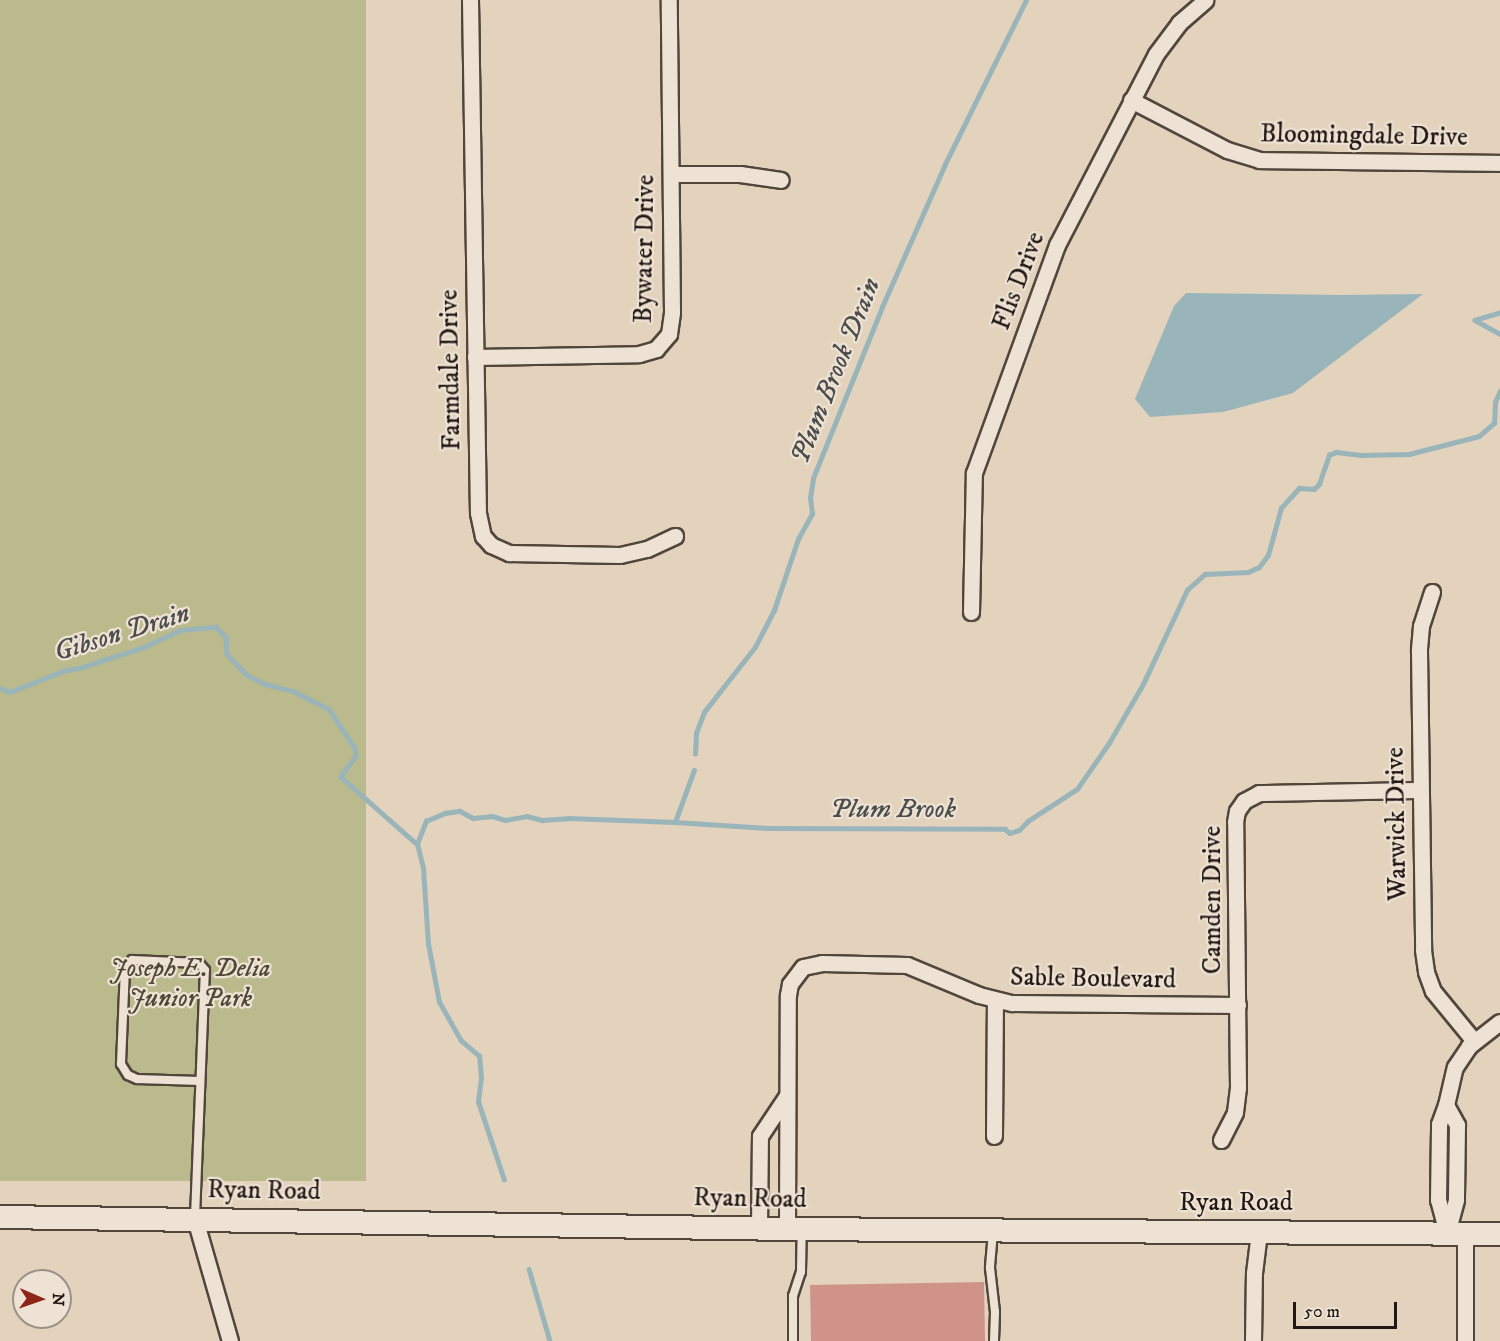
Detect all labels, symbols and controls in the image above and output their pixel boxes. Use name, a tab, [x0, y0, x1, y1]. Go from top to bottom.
street label: Bloomingdale Drive	[1260, 119, 1468, 153]
street label: Bywater Drive	[628, 174, 662, 324]
street label: Flis Drive	[986, 228, 1052, 334]
water label: Plum Brook Drain	[784, 273, 888, 469]
street label: Farmdale Drive	[434, 289, 468, 451]
water label: Gibson Drain	[50, 597, 194, 669]
street label: Warwick Drive	[1380, 747, 1414, 901]
water label: Plum Brook	[830, 794, 956, 826]
street label: Camden Drive	[1197, 826, 1229, 974]
park label: Joseph E. Delia Junior Park	[110, 953, 270, 1014]
street label: Sable Boulevard	[1010, 962, 1176, 996]
street label: Ryan Road	[207, 1174, 321, 1208]
street label: Ryan Road	[693, 1182, 807, 1216]
street label: Ryan Road	[1179, 1187, 1293, 1219]
north arrow	[12, 1269, 72, 1329]
scale bar	[1296, 1290, 1400, 1328]
text: N	[48, 1293, 68, 1306]
text: 50 m	[1304, 1301, 1340, 1323]

